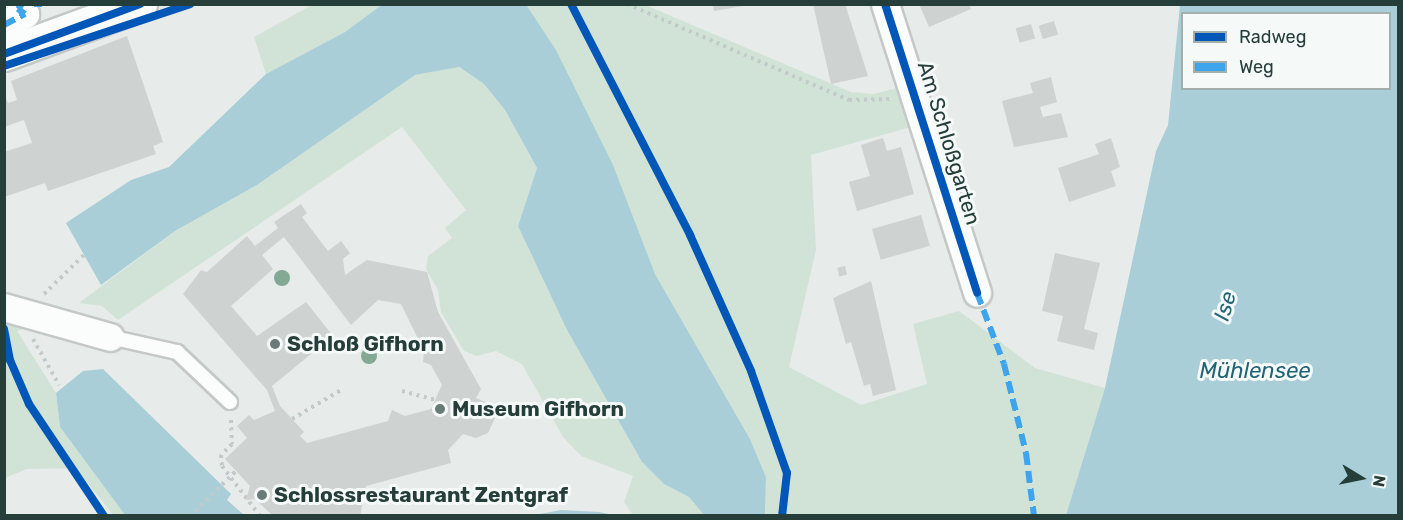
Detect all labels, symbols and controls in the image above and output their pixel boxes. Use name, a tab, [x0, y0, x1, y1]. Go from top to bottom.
legend	[1181, 12, 1391, 90]
text: Radweg	[1239, 26, 1306, 48]
text: Weg	[1239, 56, 1274, 78]
street label: Am Schloßgarten	[912, 58, 986, 228]
water label: Ise	[1208, 288, 1242, 324]
place label: Schloß Gifhorn	[287, 331, 444, 357]
marker: Schloß Gifhorn	[268, 337, 282, 351]
water label: Mühlensee	[1200, 358, 1310, 384]
place label: Museum Gifhorn	[452, 396, 624, 422]
marker: Museum Gifhorn	[433, 402, 447, 416]
north arrow	[1331, 448, 1391, 508]
text: N	[1369, 474, 1390, 489]
place label: Schlossrestaurant Zentgraf	[274, 482, 568, 508]
marker: Schlossrestaurant Zentgraf	[255, 488, 269, 502]

